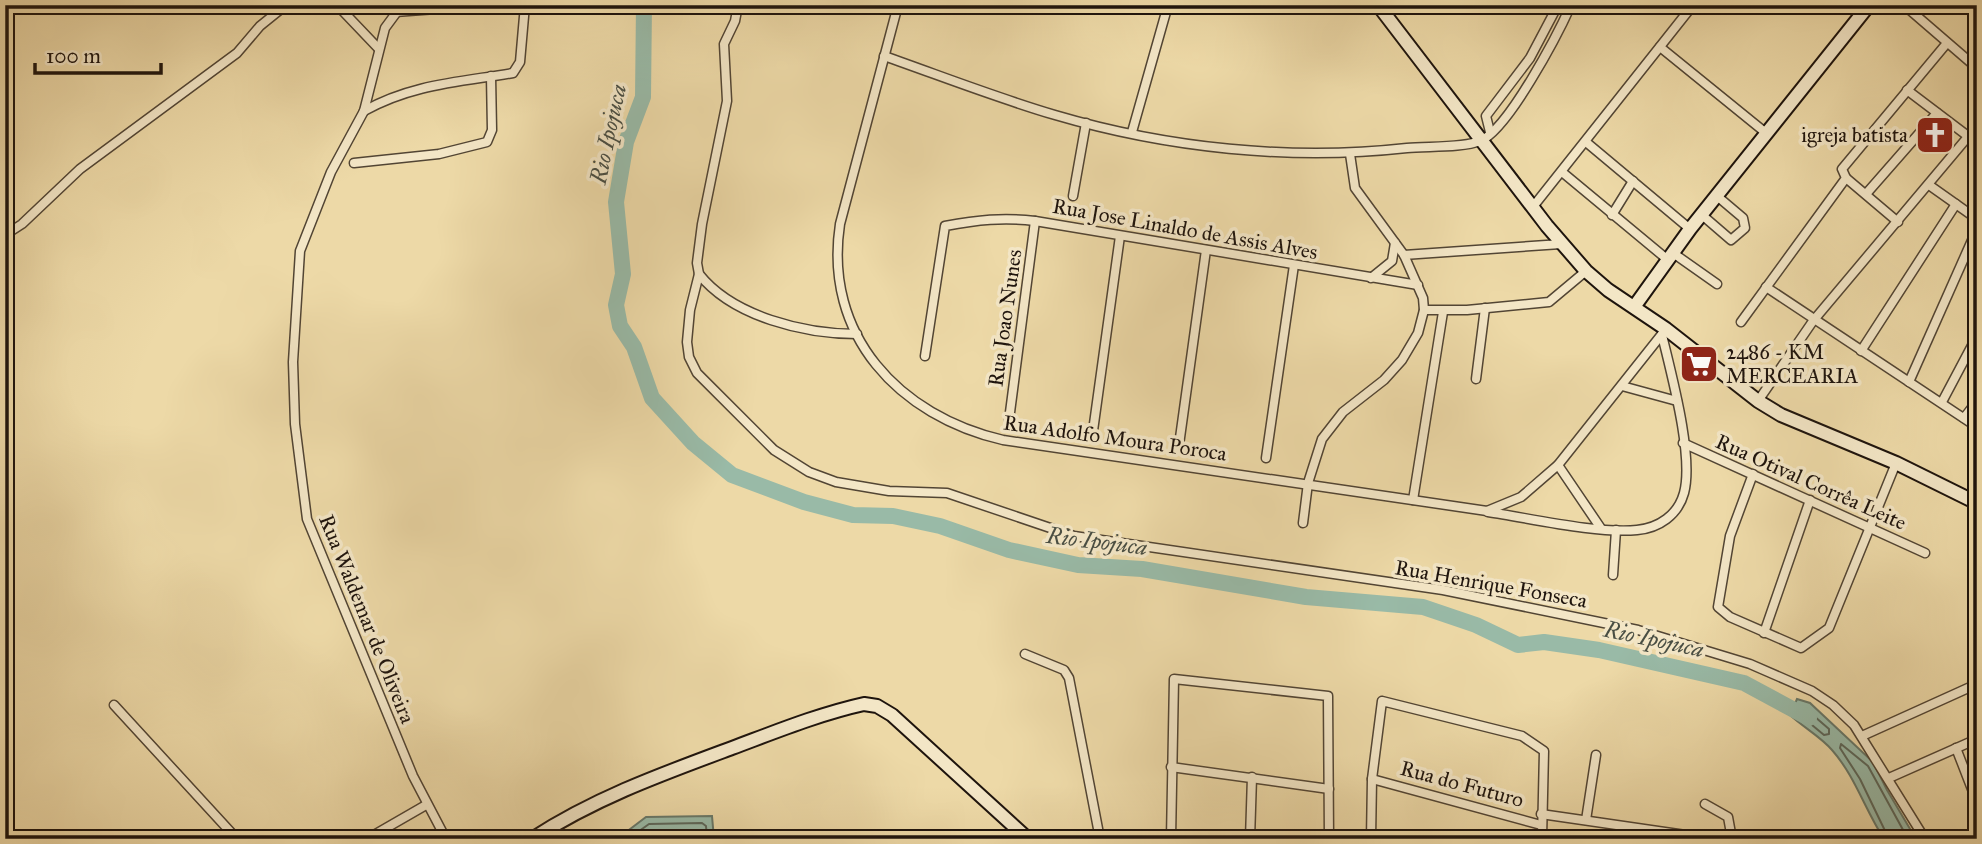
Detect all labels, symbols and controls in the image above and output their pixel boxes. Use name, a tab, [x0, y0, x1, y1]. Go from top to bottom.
scale bar	[35, 32, 161, 76]
text: 100 m	[46, 43, 101, 69]
water label: Rio Ipojuca	[584, 81, 633, 188]
church icon: igreja batista	[1914, 114, 1956, 156]
place label: igreja batista	[1801, 122, 1908, 148]
street label: Rua Jose Linaldo de Assis Alves	[1050, 193, 1320, 265]
street label: Rua Joao Nunes	[982, 248, 1028, 388]
place label: 2486 - KM MERCEARIA	[1726, 339, 1858, 389]
supermarket icon: 2486 - KM MERCEARIA	[1678, 343, 1720, 385]
street label: Rua Adolfo Moura Poroca	[1002, 409, 1228, 467]
street label: Rua Otival Corrêa Leite	[1712, 428, 1911, 536]
street label: Rua Waldemar de Oliveira	[313, 511, 421, 727]
water label: Rio Ipojuca	[1044, 521, 1149, 562]
street label: Rua Henrique Fonseca	[1393, 554, 1589, 614]
water label: Rio Ipojuca	[1600, 615, 1707, 664]
street label: Rua do Futuro	[1397, 755, 1527, 813]

